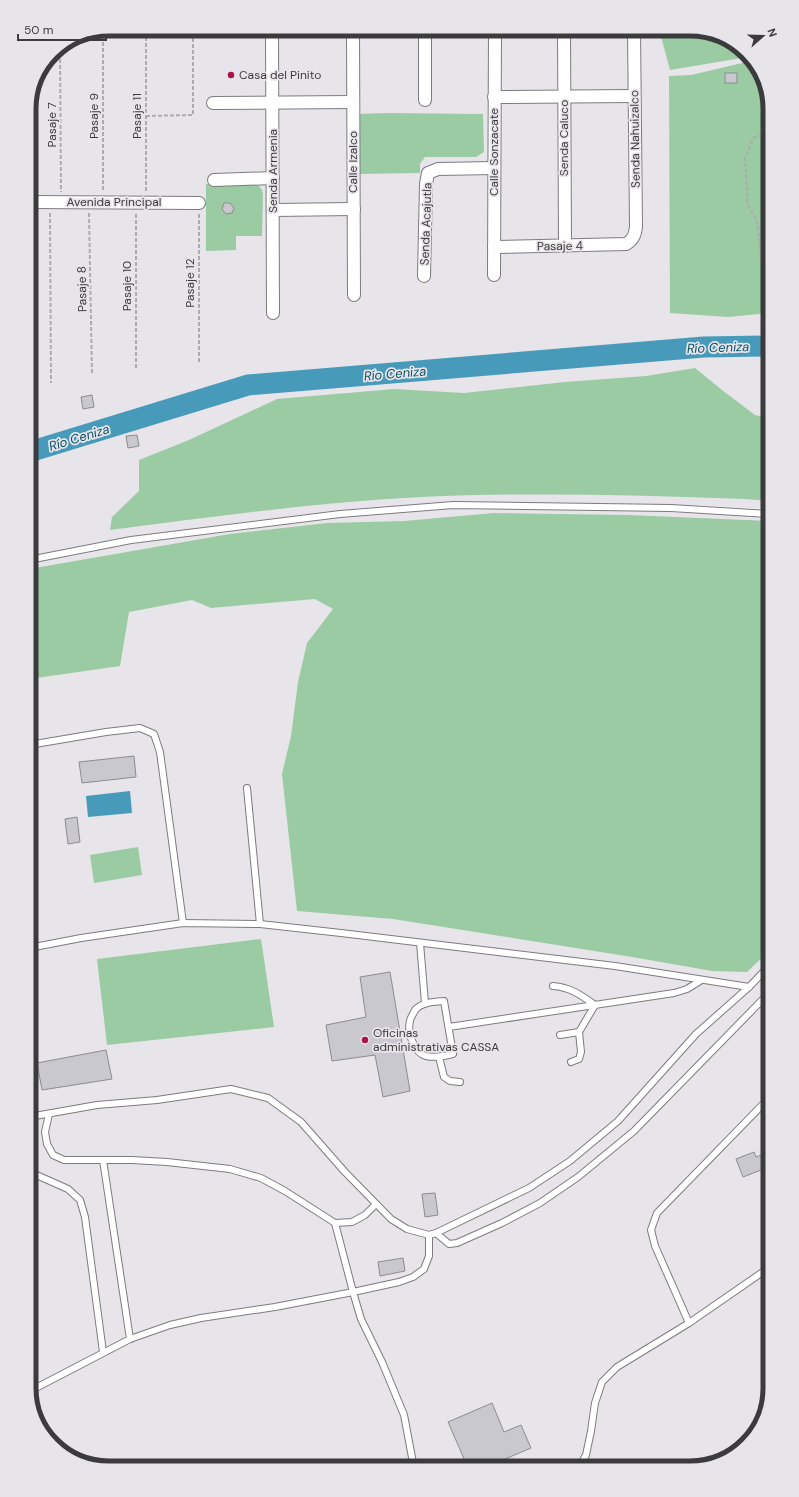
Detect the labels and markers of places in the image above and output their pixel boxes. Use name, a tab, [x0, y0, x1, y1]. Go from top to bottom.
place label: Casa del Pinito	[239, 67, 321, 83]
marker: Casa del Pinito	[226, 70, 236, 80]
place label: Oficinas administrativas CASSA	[373, 1025, 499, 1055]
marker: Oficinas administrativas CASSA	[360, 1035, 370, 1045]

